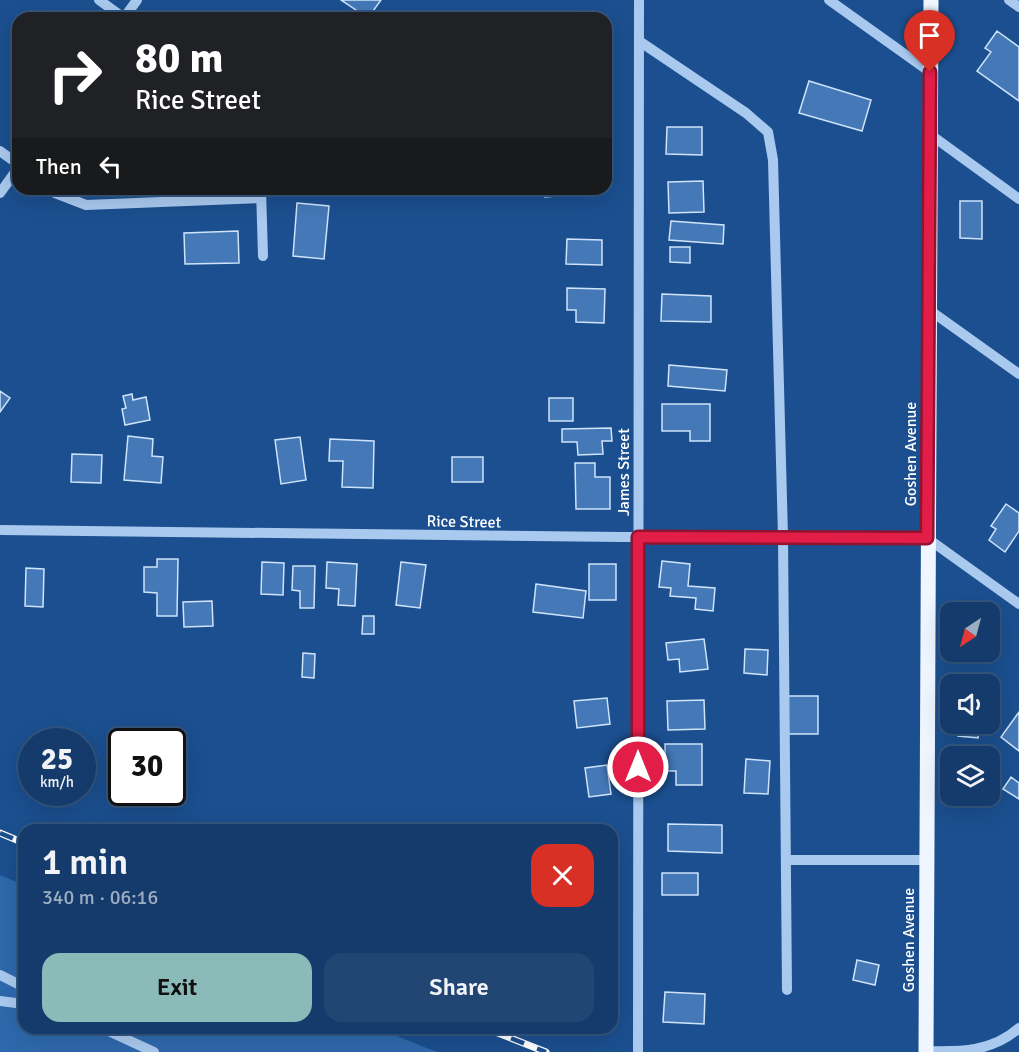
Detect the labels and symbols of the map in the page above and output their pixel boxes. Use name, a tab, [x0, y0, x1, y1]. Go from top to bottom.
pin	[904, 10, 955, 72]
street label: Goshen Avenue	[901, 402, 921, 506]
street label: James Street	[614, 428, 634, 516]
street label: Rice Street	[427, 511, 502, 533]
north arrow	[940, 602, 1000, 662]
speed limit sign: 30	[108, 728, 186, 806]
position arrow	[606, 735, 670, 799]
street label: Goshen Avenue	[899, 888, 919, 992]

